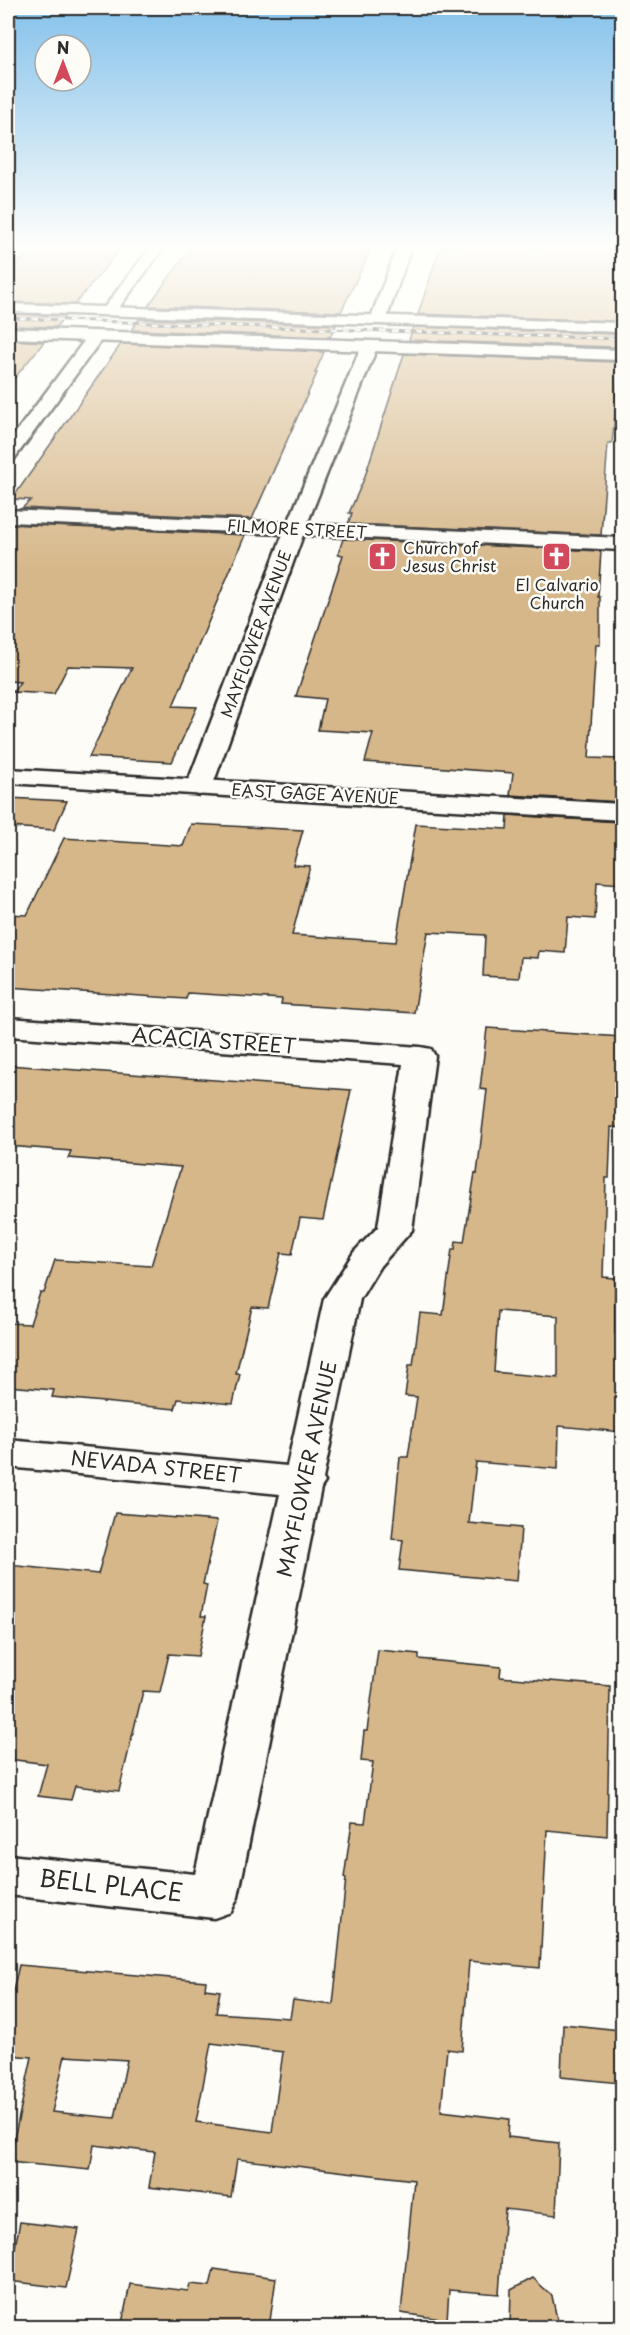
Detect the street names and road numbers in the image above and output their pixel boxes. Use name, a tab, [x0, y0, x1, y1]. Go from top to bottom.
street label: FILMORE STREET	[227, 512, 368, 544]
street label: MAYFLOWER AVENUE	[214, 547, 297, 721]
street label: EAST GAGE AVENUE	[231, 777, 399, 809]
street label: ACACIA STREET	[131, 1019, 298, 1061]
street label: MAYFLOWER AVENUE	[268, 1358, 344, 1580]
street label: NEVADA STREET	[69, 1442, 243, 1490]
street label: BELL PLACE	[37, 1859, 185, 1909]

